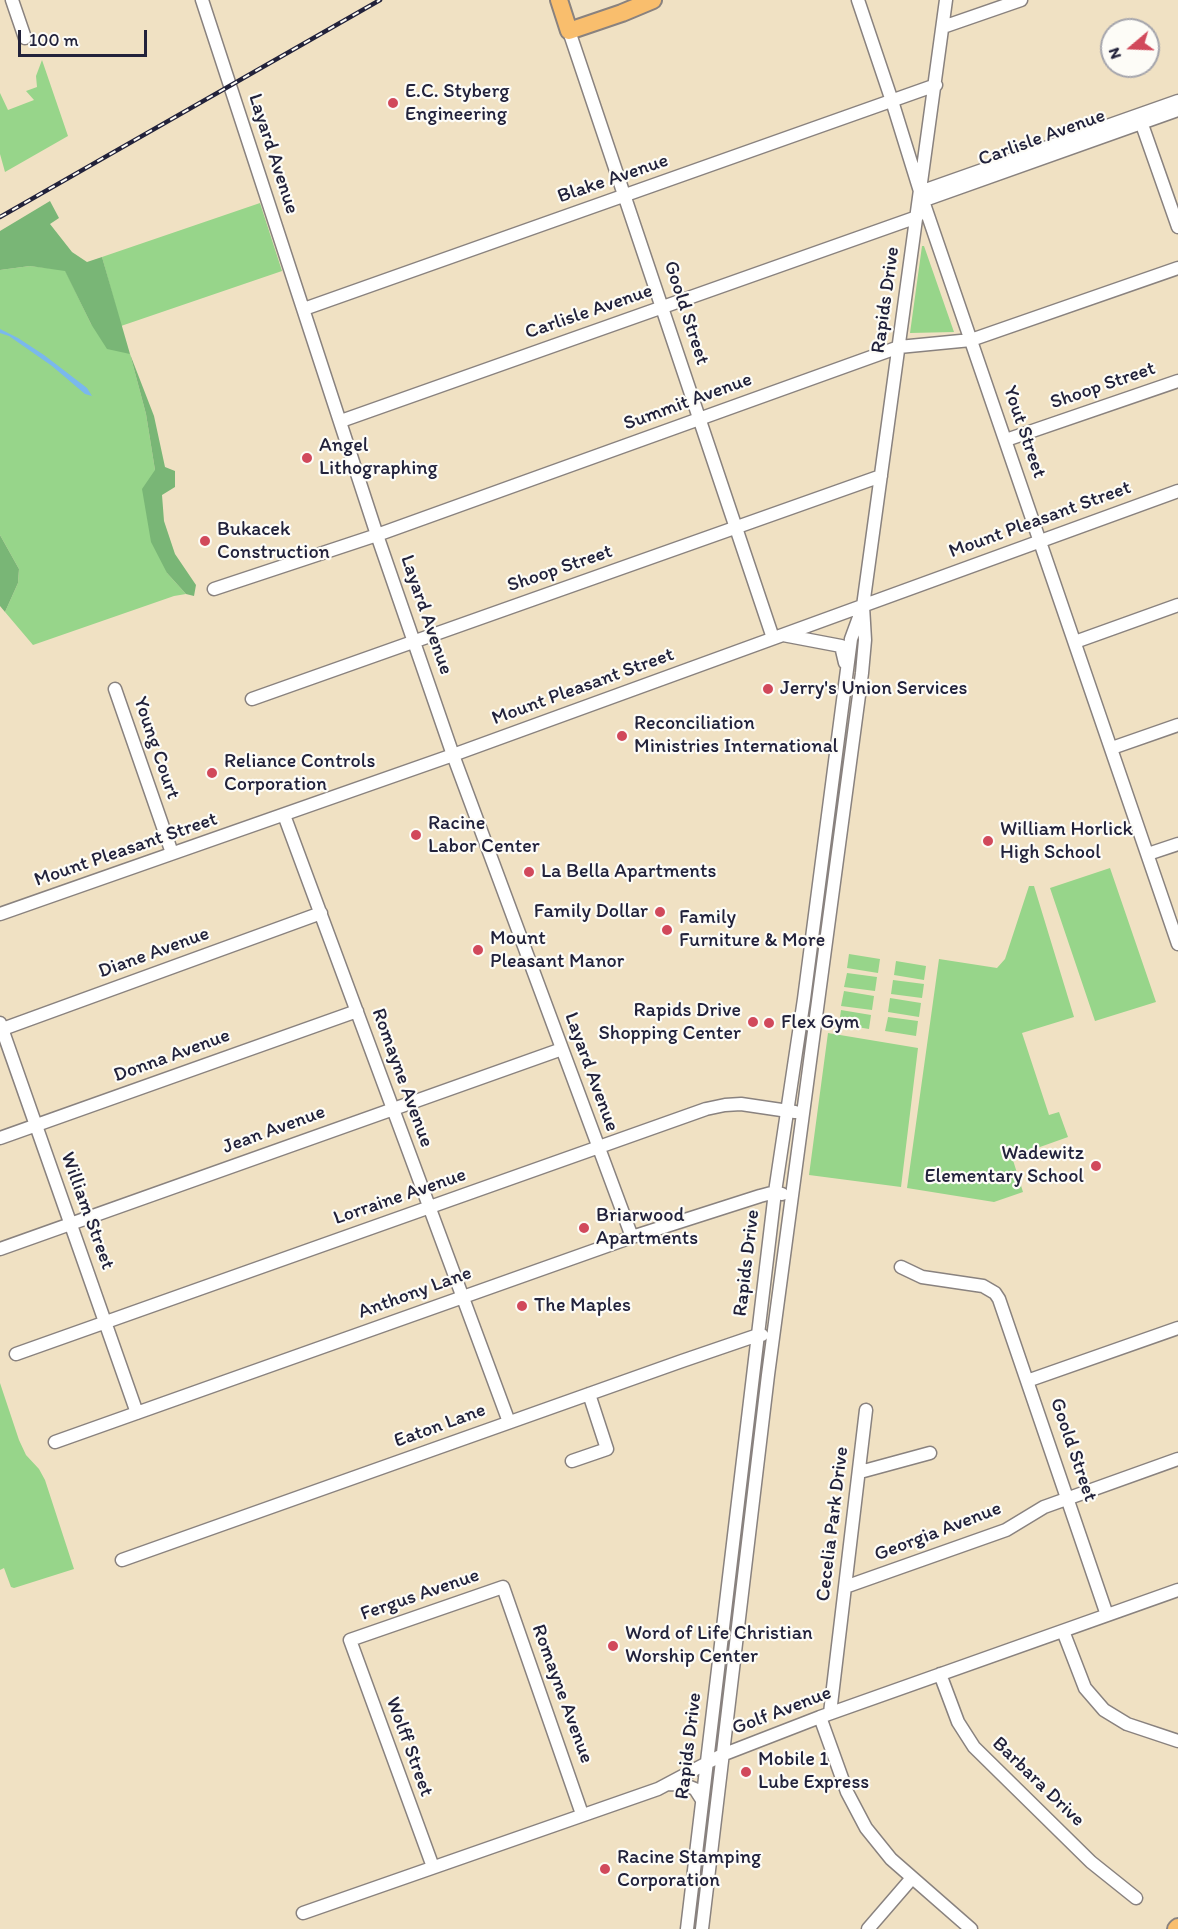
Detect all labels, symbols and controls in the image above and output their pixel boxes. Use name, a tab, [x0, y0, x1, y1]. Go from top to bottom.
scale bar	[21, 18, 150, 56]
north arrow	[1100, 18, 1160, 78]
text: 100 m	[29, 29, 79, 51]
text: N	[1104, 45, 1125, 62]
place label: E.C. Styberg Engineering	[405, 80, 509, 127]
street label: Layard Avenue	[242, 91, 304, 217]
marker: E.C. Styberg Engineering	[386, 96, 400, 110]
street label: Carlisle Avenue	[975, 104, 1109, 172]
street label: Blake Avenue	[554, 149, 672, 209]
street label: Rapids Drive	[867, 245, 905, 355]
street label: Goold Street	[658, 258, 714, 368]
street label: Carlisle Avenue	[522, 279, 656, 345]
street label: Shoop Street	[1047, 357, 1159, 415]
street label: Summit Avenue	[621, 368, 755, 436]
street label: Yout Street	[997, 383, 1051, 481]
place label: Angel Lithographing	[319, 434, 438, 481]
marker: Angel Lithographing	[300, 451, 314, 465]
street label: Mount Pleasant Street	[946, 476, 1134, 564]
place label: Bukacek Construction	[217, 518, 330, 565]
marker: Bukacek Construction	[198, 534, 212, 548]
street label: Shoop Street	[504, 540, 616, 598]
street label: Layard Avenue	[394, 552, 458, 678]
street label: Mount Pleasant Street	[489, 643, 677, 731]
place label: Jerry's Union Services	[780, 677, 967, 701]
marker: Jerry's Union Services	[761, 682, 775, 696]
street label: Young Court	[127, 694, 185, 802]
place label: Reconciliation Ministries International	[634, 712, 838, 759]
marker: Reconciliation Ministries International	[615, 729, 629, 743]
place label: Reliance Controls Corporation	[224, 750, 375, 797]
marker: Reliance Controls Corporation	[205, 766, 219, 780]
street label: Mount Pleasant Street	[31, 807, 221, 893]
place label: Racine Labor Center	[428, 812, 540, 859]
place label: William Horlick High School	[1000, 818, 1133, 865]
marker: Racine Labor Center	[409, 828, 423, 842]
marker: William Horlick High School	[981, 834, 995, 848]
place label: La Bella Apartments	[541, 860, 716, 884]
marker: La Bella Apartments	[522, 865, 536, 879]
place label: Family Dollar	[534, 900, 648, 924]
marker: Family Dollar	[653, 905, 667, 919]
place label: Family Furniture & More	[679, 906, 825, 953]
street label: Diane Avenue	[95, 922, 213, 984]
marker: Family Furniture & More	[660, 923, 674, 937]
place label: Mount Pleasant Manor	[490, 927, 624, 974]
marker: Mount Pleasant Manor	[471, 943, 485, 957]
place label: Rapids Drive Shopping Center	[599, 999, 741, 1046]
street label: Romayne Avenue	[366, 1005, 438, 1151]
street label: Layard Avenue	[558, 1009, 624, 1135]
place label: Flex Gym	[781, 1011, 860, 1035]
marker: Rapids Drive Shopping Center	[746, 1015, 760, 1029]
marker: Flex Gym	[762, 1016, 776, 1030]
street label: Donna Avenue	[110, 1024, 234, 1088]
street label: Jean Avenue	[219, 1100, 329, 1160]
place label: Wadewitz Elementary School	[925, 1142, 1084, 1189]
street label: William Street	[55, 1149, 119, 1273]
marker: Wadewitz Elementary School	[1089, 1159, 1103, 1173]
street label: Lorraine Avenue	[331, 1163, 469, 1231]
place label: Briarwood Apartments	[596, 1204, 698, 1251]
street label: Rapids Drive	[729, 1208, 765, 1318]
marker: Briarwood Apartments	[577, 1221, 591, 1235]
street label: Anthony Lane	[355, 1261, 475, 1325]
place label: The Maples	[534, 1294, 631, 1318]
marker: The Maples	[515, 1299, 529, 1313]
street label: Goold Street	[1044, 1395, 1102, 1505]
street label: Eaton Lane	[391, 1398, 489, 1454]
street label: Cecelia Park Drive	[812, 1445, 854, 1603]
street label: Georgia Avenue	[871, 1497, 1005, 1567]
street label: Fergus Avenue	[357, 1563, 483, 1627]
street label: Romayne Avenue	[526, 1621, 598, 1767]
place label: Word of Life Christian Worship Center	[625, 1622, 813, 1669]
marker: Word of Life Christian Worship Center	[606, 1639, 620, 1653]
street label: Golf Avenue	[729, 1681, 835, 1741]
street label: Rapids Drive	[671, 1691, 707, 1801]
street label: Wolff Street	[380, 1694, 438, 1800]
street label: Barbara Drive	[987, 1732, 1089, 1832]
place label: Mobile 1 Lube Express	[758, 1748, 869, 1795]
marker: Mobile 1 Lube Express	[739, 1765, 753, 1779]
place label: Racine Stamping Corporation	[617, 1846, 761, 1893]
marker: Racine Stamping Corporation	[598, 1862, 612, 1876]

